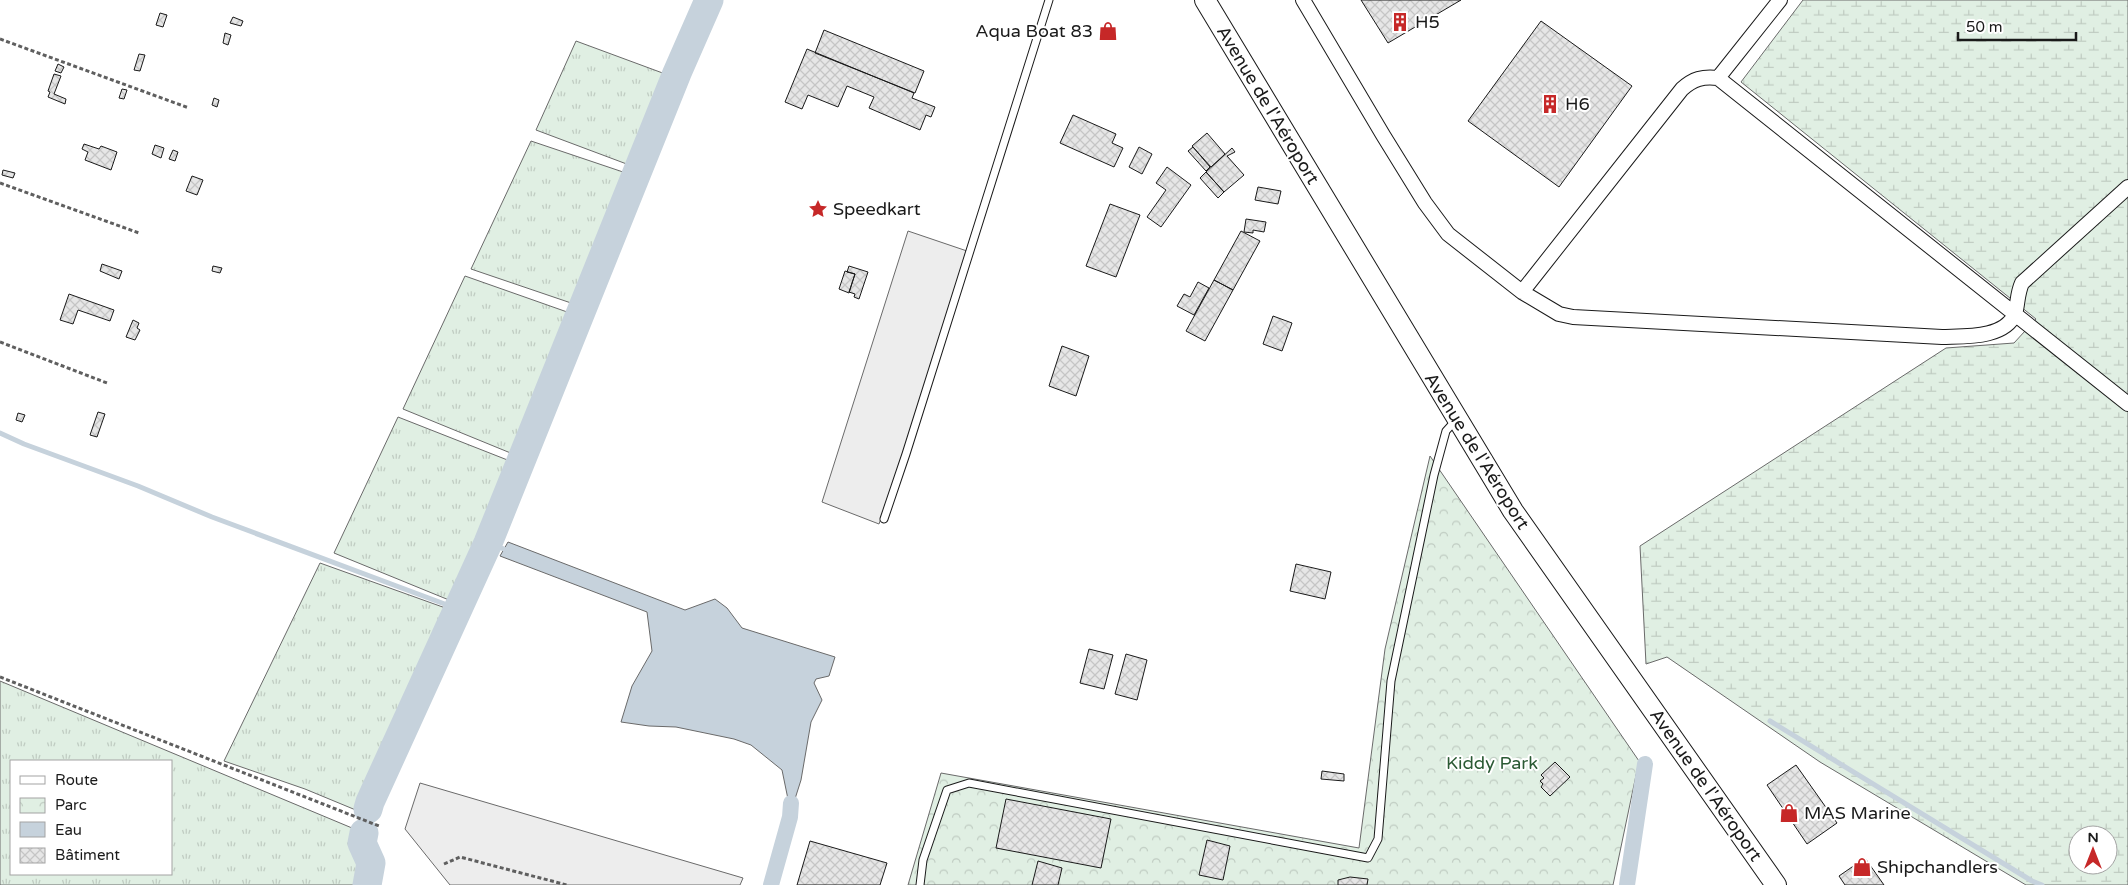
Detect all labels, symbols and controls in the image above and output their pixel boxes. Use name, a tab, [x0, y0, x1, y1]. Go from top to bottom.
scale bar	[1958, 10, 2076, 42]
building icon: H5	[1389, 11, 1411, 33]
place label: H5	[1415, 11, 1440, 33]
text: 50 m	[1966, 18, 2003, 36]
place label: Aqua Boat 83	[975, 20, 1093, 42]
shop icon: Aqua Boat 83	[1097, 20, 1119, 42]
street label: Avenue de l'Aéroport	[1212, 22, 1324, 188]
building icon: H6	[1539, 93, 1561, 115]
place label: H6	[1565, 93, 1590, 115]
place icon: Speedkart	[807, 198, 829, 220]
place label: Speedkart	[833, 198, 921, 220]
street label: Avenue de l'Aéroport	[1420, 368, 1534, 534]
street label: Avenue de l'Aéroport	[1645, 705, 1767, 865]
park label: Kiddy Park	[1446, 752, 1538, 774]
legend	[10, 760, 172, 875]
text: Route	[55, 771, 98, 789]
text: Parc	[55, 796, 87, 814]
shop icon: MAS Marine	[1778, 802, 1800, 824]
place label: MAS Marine	[1804, 802, 1911, 824]
text: Eau	[55, 821, 82, 839]
north arrow	[2068, 825, 2118, 875]
text: N	[2087, 829, 2099, 846]
text: Bâtiment	[55, 846, 120, 864]
shop icon: Shipchandlers	[1851, 856, 1873, 878]
place label: Shipchandlers	[1877, 856, 1998, 878]

